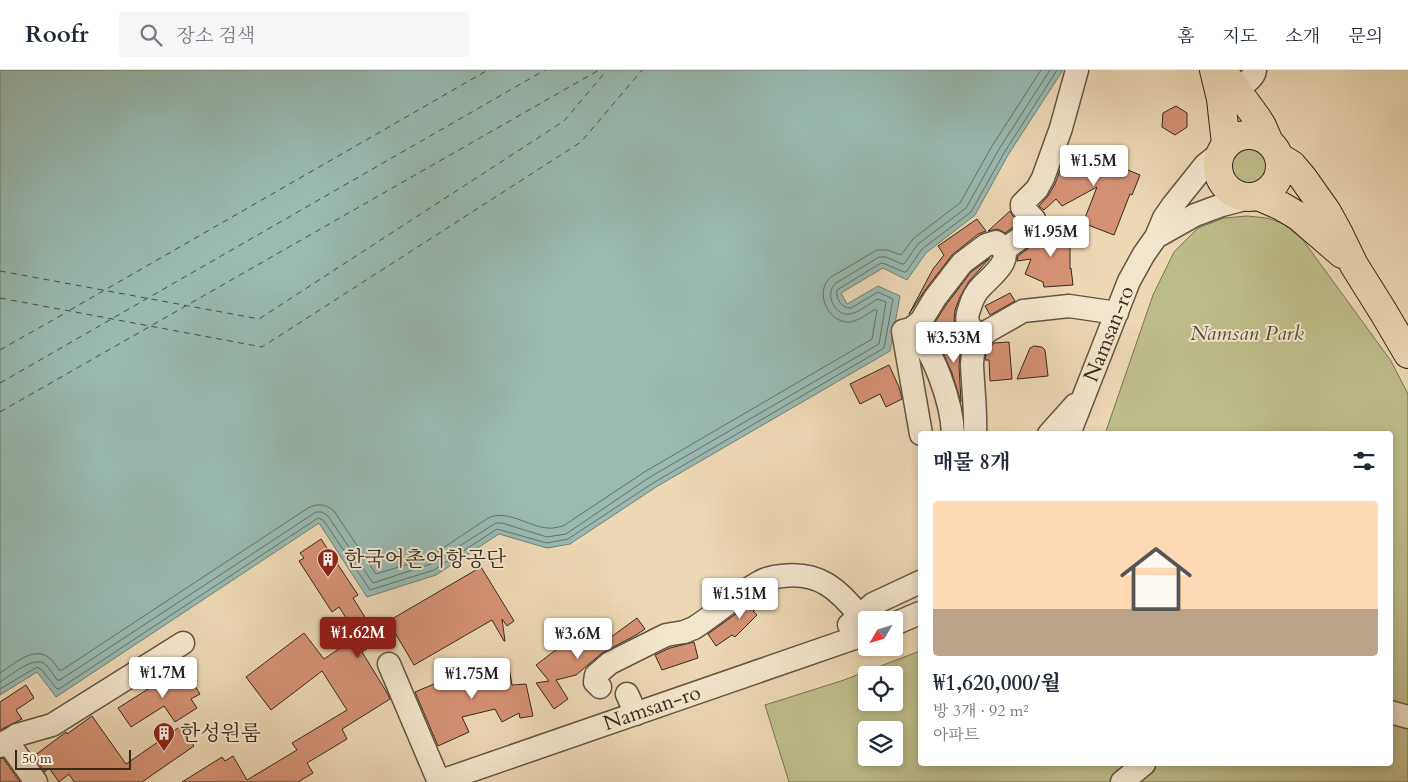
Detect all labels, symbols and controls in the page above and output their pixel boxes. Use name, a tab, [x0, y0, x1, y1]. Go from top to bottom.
search box	[119, 12, 469, 57]
text: Roofr	[25, 18, 89, 51]
icon: search	[137, 21, 165, 49]
text: 장소 검색	[177, 23, 255, 49]
text: 홈	[1177, 24, 1195, 49]
text: 지도	[1223, 24, 1257, 49]
text: 소개	[1285, 24, 1320, 49]
text: 문의	[1348, 24, 1383, 49]
pin: ₩1.5M	[1059, 144, 1129, 187]
text: ₩1.5M	[1071, 150, 1117, 172]
pin: ₩1.95M	[1010, 216, 1092, 258]
text: ₩1.95M	[1024, 221, 1078, 243]
street label: Namsan-ro	[1077, 282, 1141, 386]
park label: Namsan Park	[1190, 319, 1304, 348]
pin: ₩3.53M	[913, 322, 995, 364]
text: ₩3.53M	[927, 327, 981, 349]
icon: filters	[1350, 447, 1378, 475]
text: 매물 8개	[933, 448, 1010, 477]
icon: home	[1111, 534, 1201, 624]
place label: 한국어촌어항공단	[344, 545, 507, 574]
building icon: 한국어촌어항공단	[316, 547, 340, 578]
pin: ₩1.51M	[699, 578, 781, 620]
text: ₩1.51M	[713, 583, 767, 605]
north arrow	[858, 611, 902, 656]
map controls	[858, 611, 903, 766]
pin: ₩1.62M	[317, 616, 399, 659]
pin: ₩3.6M	[543, 618, 613, 660]
text: ₩1.62M	[331, 622, 385, 644]
text: ₩3.6M	[555, 623, 601, 645]
pin: ₩1.7M	[128, 656, 198, 699]
pin: ₩1.75M	[431, 658, 513, 700]
text: ₩1.7M	[140, 662, 186, 684]
text: ₩1.75M	[445, 663, 499, 685]
button: locate	[858, 666, 903, 711]
text: ₩1,620,000/월	[933, 669, 1061, 698]
street label: Namsan-ro	[599, 678, 705, 738]
text: 방 3개 · 92 m²	[933, 700, 1029, 722]
place label: 한성원룸	[180, 719, 261, 748]
building icon: 한성원룸	[152, 721, 176, 752]
button: layers	[858, 721, 903, 766]
text: 아파트	[933, 724, 979, 746]
scale bar	[15, 747, 131, 770]
text: 50 m	[22, 749, 52, 768]

